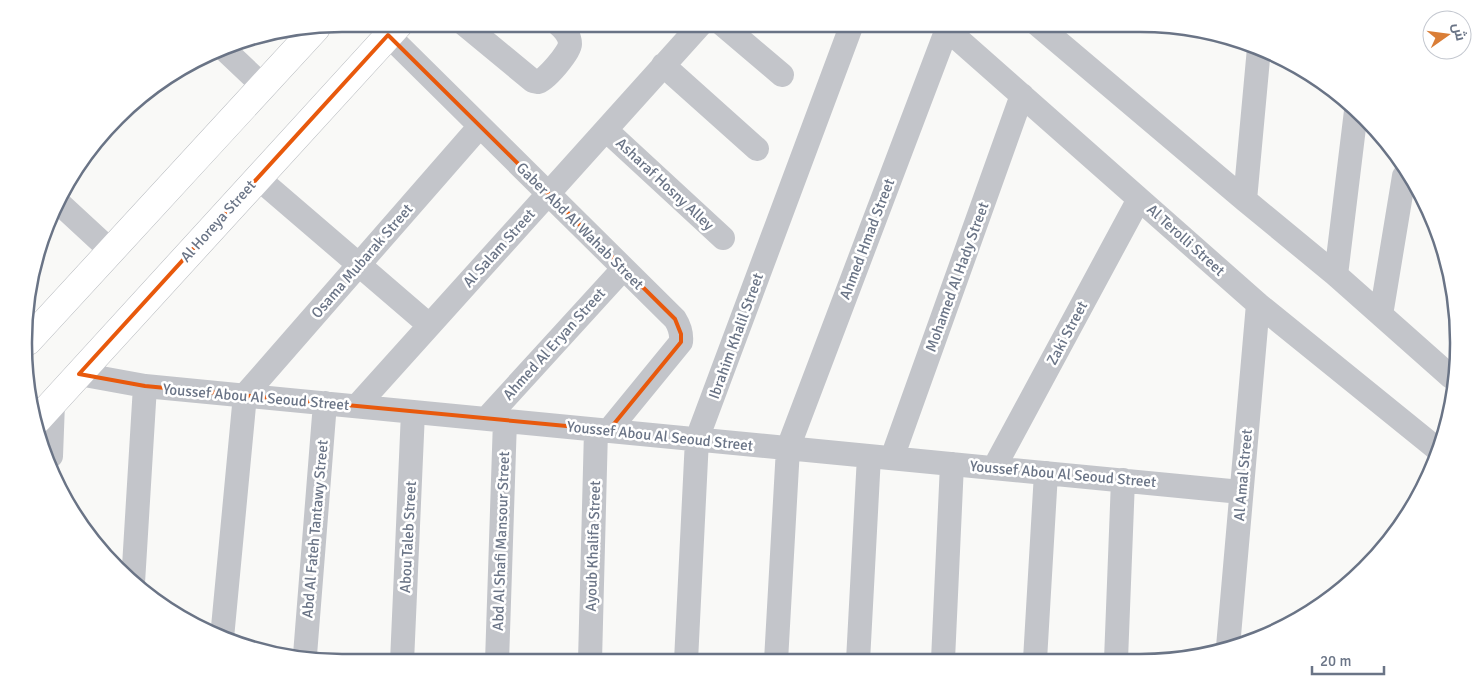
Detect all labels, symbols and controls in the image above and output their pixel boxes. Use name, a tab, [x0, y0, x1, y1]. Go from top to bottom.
north arrow	[1422, 10, 1472, 60]
text: ش	[1449, 21, 1470, 43]
street label: Asharaf Hosny Alley	[612, 134, 718, 234]
street label: Gaber Abd Al Wahab Street	[513, 159, 647, 293]
street label: Al Horeya Street	[177, 176, 259, 266]
street label: Ahmed Hmad Street	[836, 176, 898, 302]
street label: Osama Mubarak Street	[307, 200, 417, 322]
street label: Mohamed Al Hady Street	[921, 200, 993, 354]
street label: Al Terolli Street	[1143, 200, 1229, 280]
street label: Al Salam Street	[459, 205, 539, 291]
street label: Ibrahim Khalil Street	[705, 271, 767, 401]
street label: Ahmed Al Eryan Street	[499, 284, 609, 404]
street label: Zaki Street	[1043, 298, 1091, 368]
street label: Youssef Abou Al Seoud Street	[162, 380, 350, 414]
street label: Youssef Abou Al Seoud Street	[566, 417, 754, 455]
street label: Al Amal Street	[1230, 428, 1256, 522]
street label: Abd Al Fateh Tantawy Street	[298, 439, 332, 619]
street label: Abd Al Shafi Mansour Street	[489, 451, 513, 631]
street label: Youssef Abou Al Seoud Street	[969, 457, 1157, 491]
street label: Abou Taleb Street	[396, 480, 420, 594]
street label: Ayoub Khalifa Street	[582, 480, 604, 612]
scale bar	[1312, 644, 1384, 676]
text: 20 m	[1320, 652, 1351, 670]

